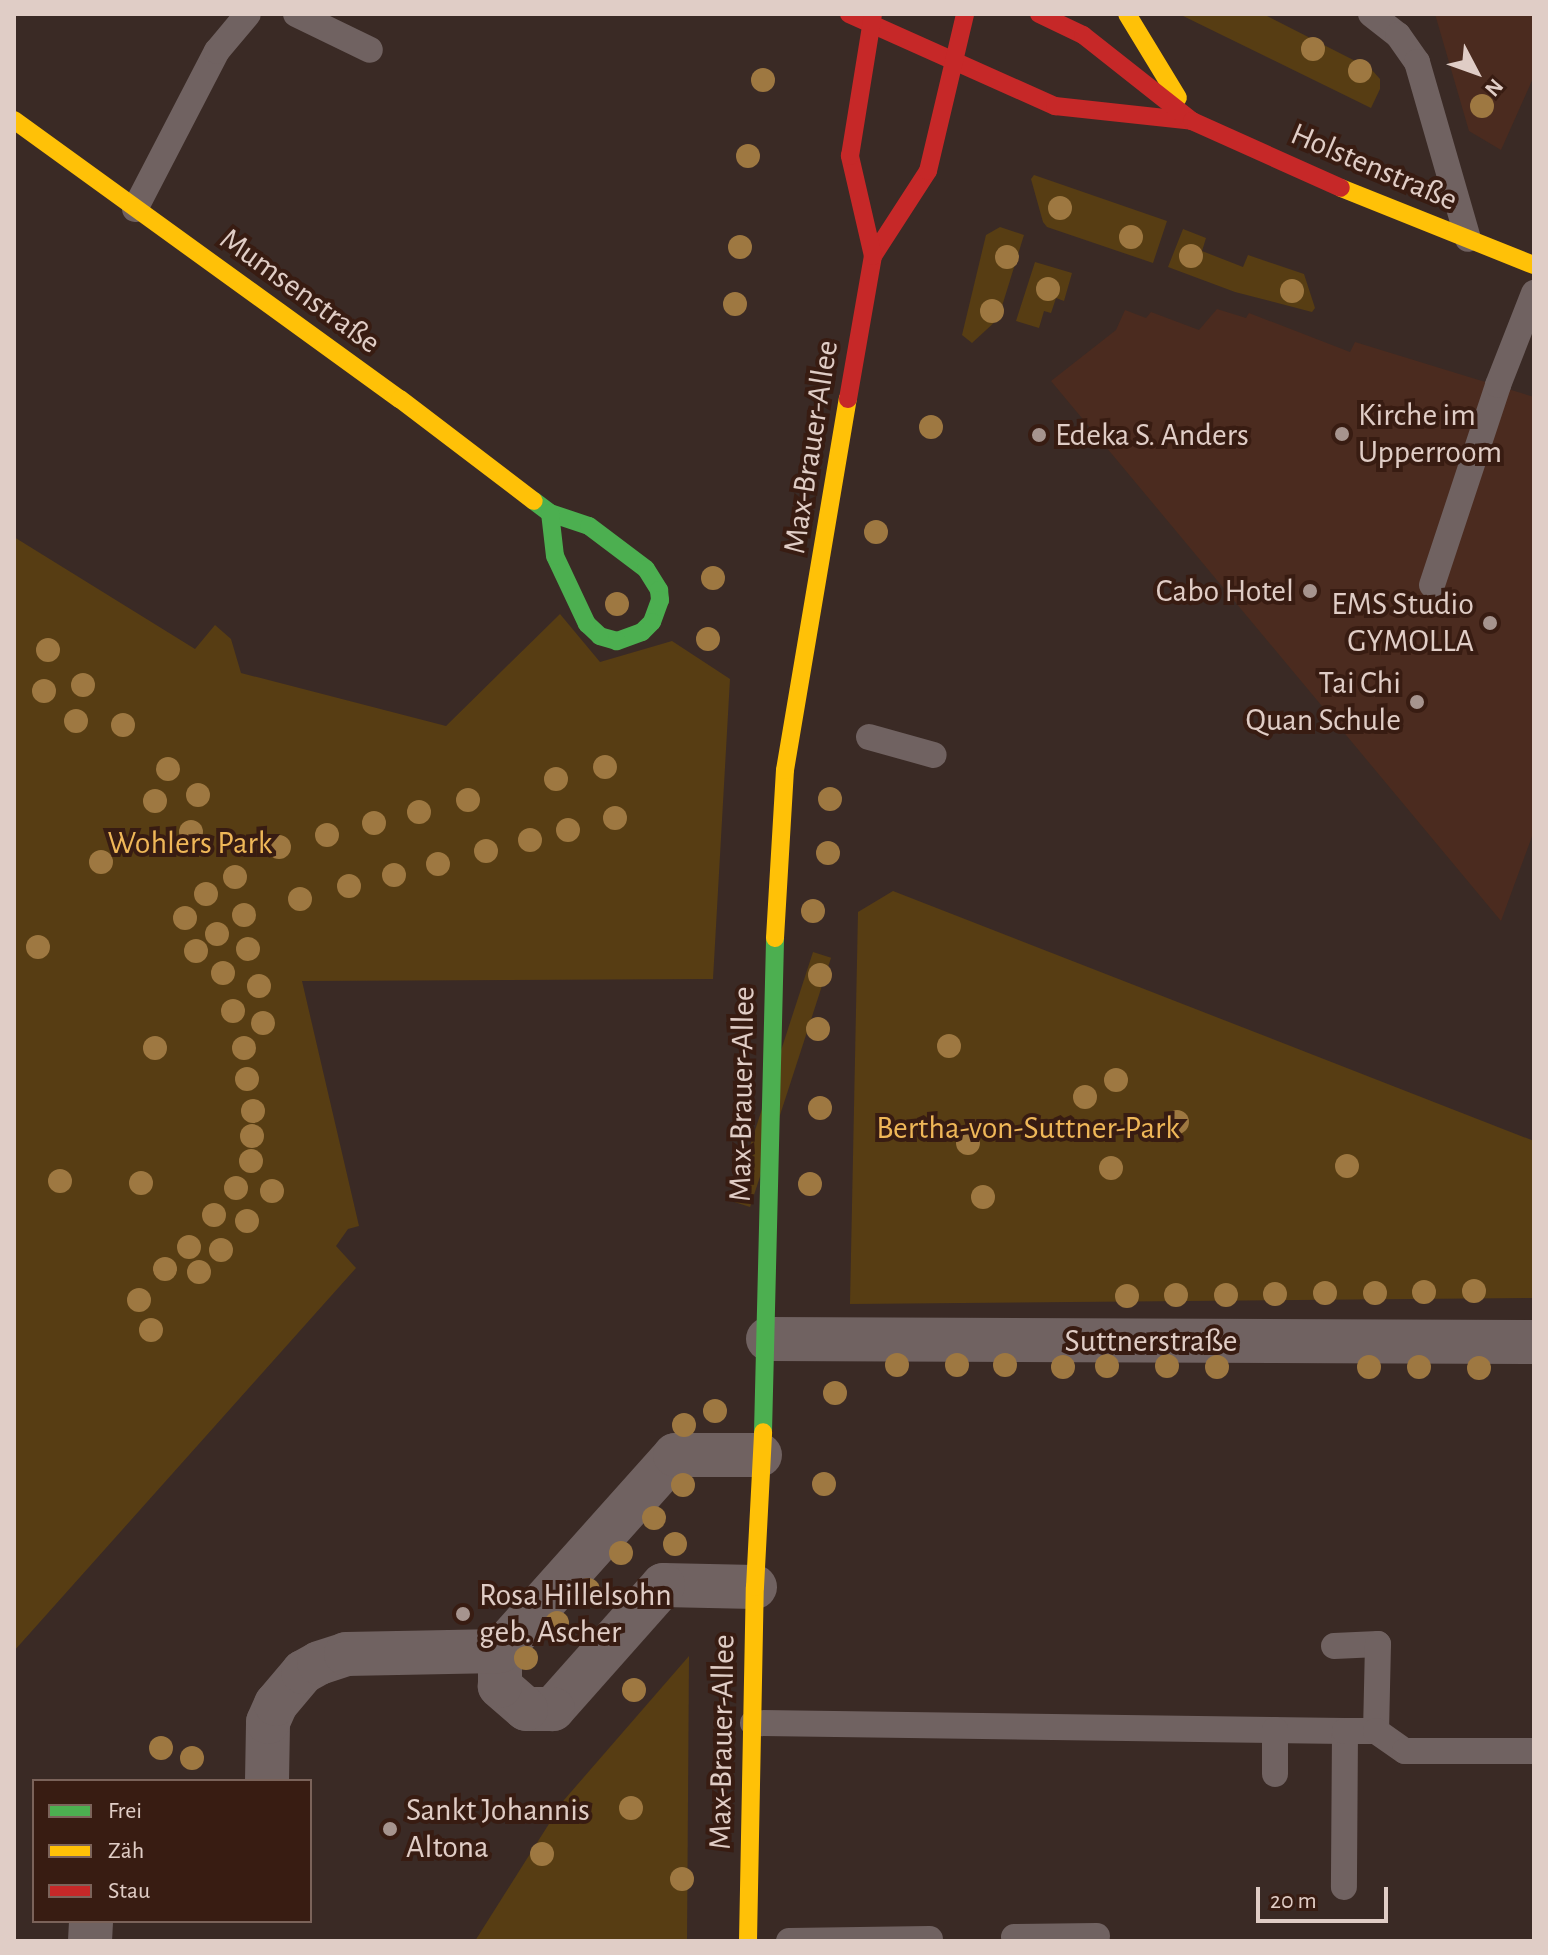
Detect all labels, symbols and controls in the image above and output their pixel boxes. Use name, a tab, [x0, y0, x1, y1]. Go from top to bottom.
north arrow	[1436, 32, 1516, 112]
text: N	[1481, 75, 1507, 101]
street label: Holstenstraße	[1285, 115, 1463, 219]
street label: Mumsenstraße	[212, 220, 388, 362]
street label: Max-Brauer-Allee	[775, 338, 847, 556]
place label: Kirche im Upperroom	[1358, 397, 1502, 472]
place label: Edeka S. Anders	[1055, 416, 1249, 454]
marker: Kirche im Upperroom	[1333, 425, 1351, 443]
marker: Edeka S. Anders	[1030, 426, 1048, 444]
place label: Cabo Hotel	[1156, 572, 1294, 610]
marker: Cabo Hotel	[1301, 582, 1319, 600]
place label: EMS Studio GYMOLLA	[1331, 586, 1474, 661]
marker: EMS Studio GYMOLLA	[1481, 614, 1499, 632]
place label: Tai Chi Quan Schule	[1246, 665, 1401, 740]
marker: Tai Chi Quan Schule	[1408, 693, 1426, 711]
park label: Wohlers Park	[108, 824, 272, 862]
street label: Max-Brauer-Allee	[721, 986, 763, 1202]
park label: Bertha-von-Suttner-Park	[876, 1109, 1180, 1147]
street label: Suttnerstraße	[1065, 1322, 1237, 1360]
place label: Rosa Hillelsohn geb. Ascher	[479, 1577, 672, 1652]
marker: Rosa Hillelsohn geb. Ascher	[454, 1605, 472, 1623]
street label: Max-Brauer-Allee	[701, 1634, 743, 1850]
legend	[32, 1779, 312, 1923]
place label: Sankt Johannis Altona	[406, 1792, 590, 1867]
text: Frei	[108, 1799, 142, 1823]
marker: Sankt Johannis Altona	[381, 1820, 399, 1838]
text: Zäh	[108, 1839, 144, 1863]
scale bar	[1260, 1871, 1392, 1921]
text: Stau	[108, 1879, 150, 1903]
text: 20 m	[1270, 1889, 1317, 1913]

